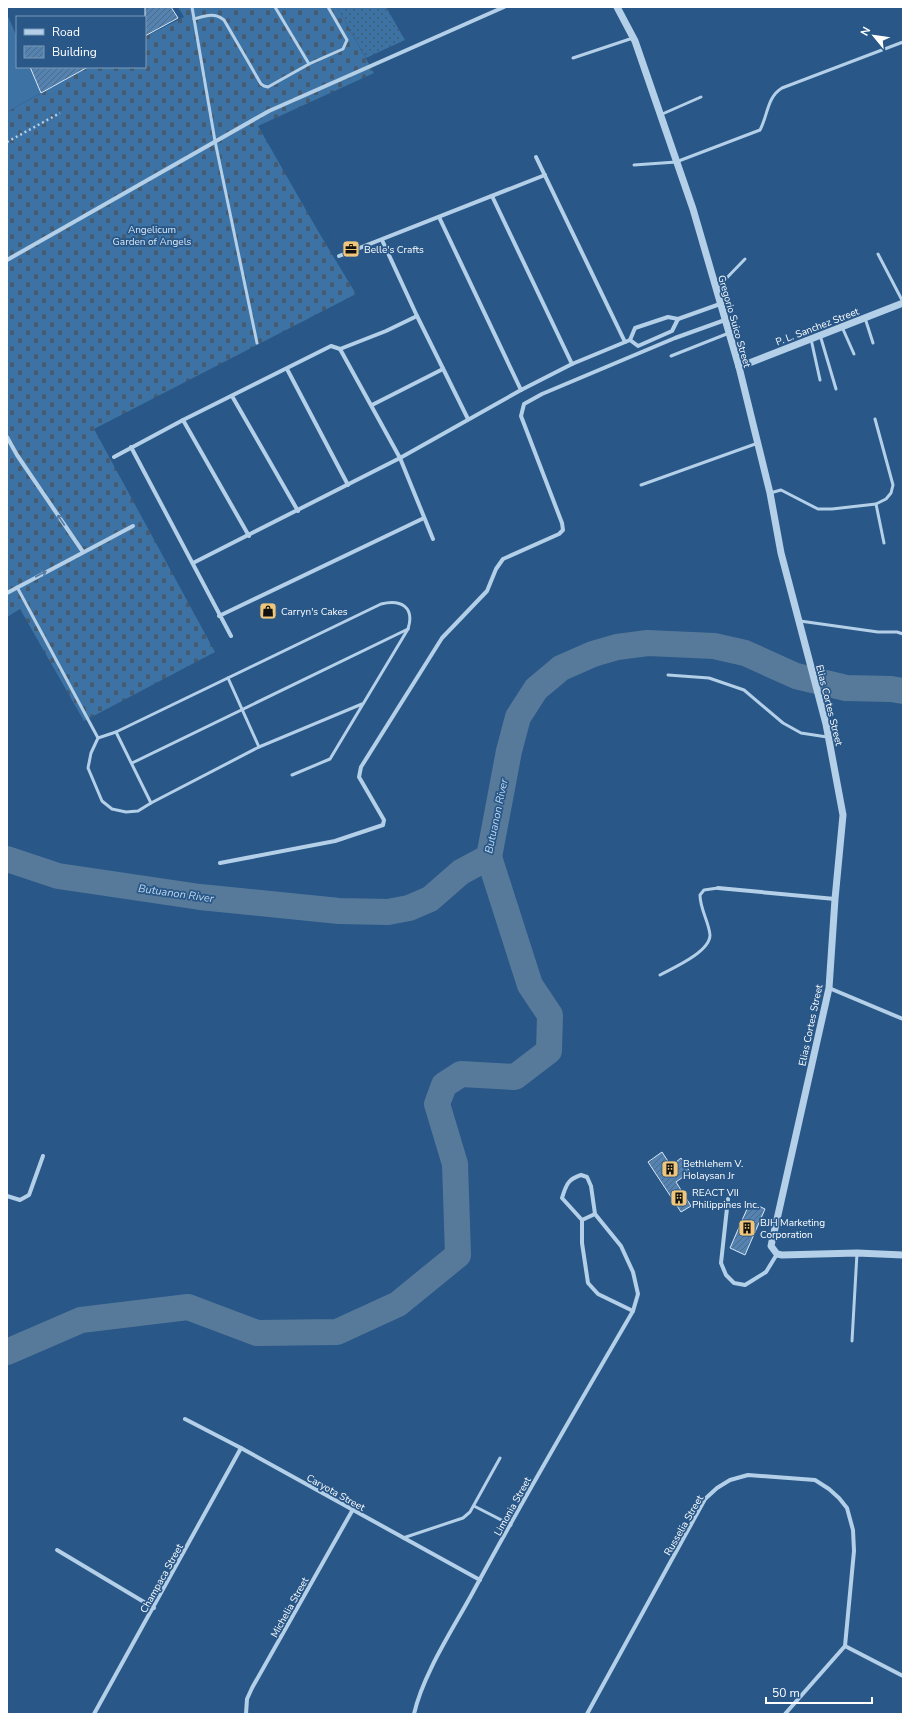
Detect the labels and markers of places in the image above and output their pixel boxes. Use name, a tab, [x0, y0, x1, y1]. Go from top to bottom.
office icon: Belle's Crafts	[341, 239, 361, 259]
place label: Belle's Crafts	[364, 243, 424, 257]
shop icon: Carryn's Cakes	[258, 601, 278, 621]
place label: Carryn's Cakes	[281, 605, 348, 619]
place label: Bethlehem V. Holaysan Jr	[683, 1157, 743, 1183]
building icon: Bethlehem V. Holaysan Jr	[660, 1159, 680, 1179]
place label: REACT VII Philippines Inc.	[692, 1186, 759, 1212]
building icon: REACT VII Philippines Inc.	[669, 1188, 689, 1208]
place label: BJH Marketing Corporation	[760, 1216, 825, 1242]
building icon: BJH Marketing Corporation	[737, 1218, 757, 1238]

